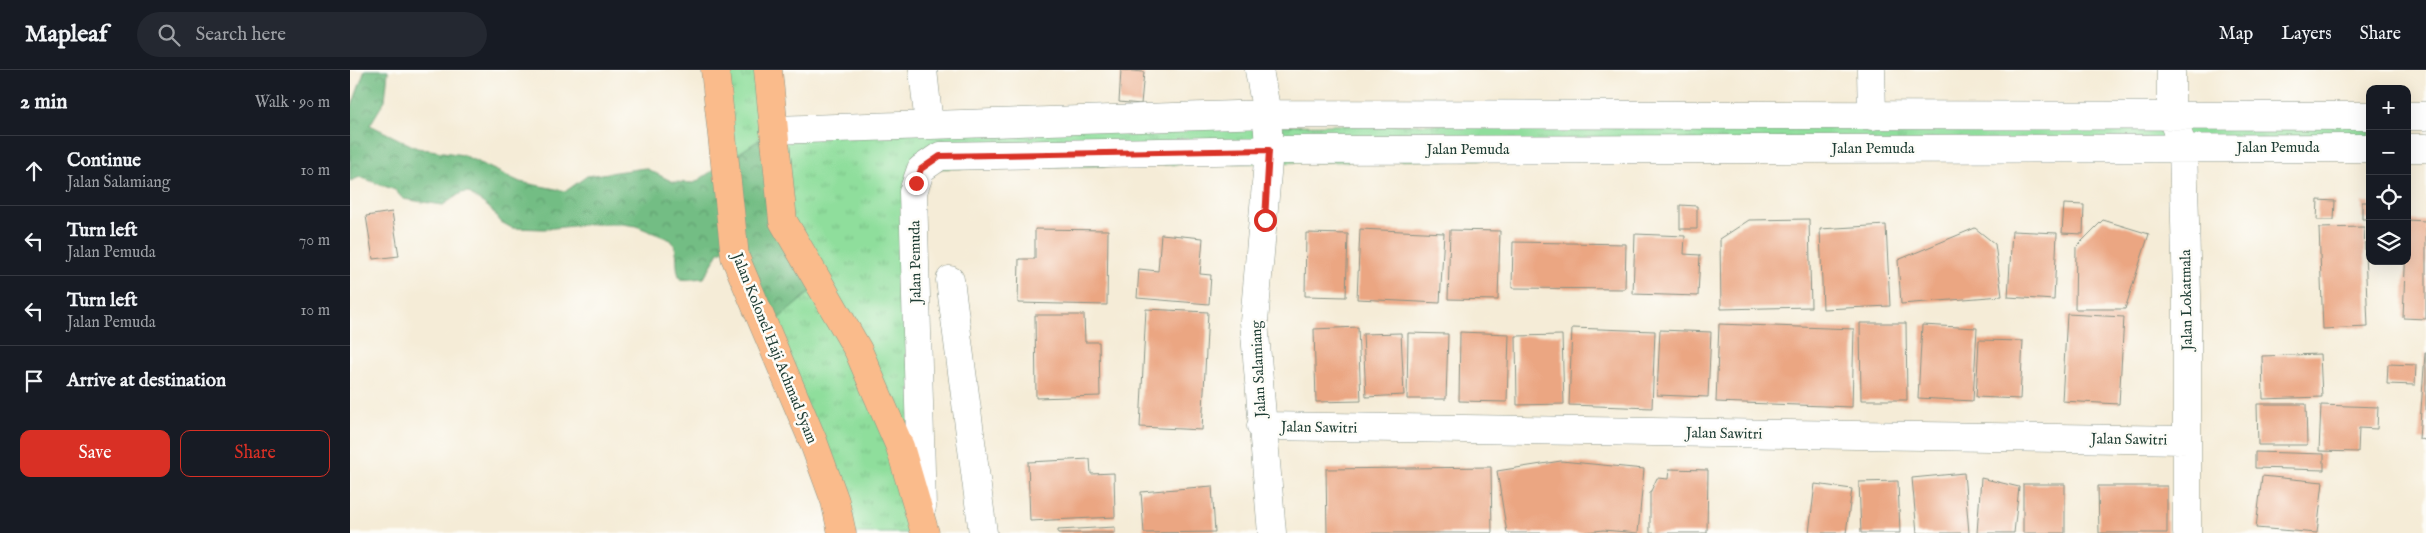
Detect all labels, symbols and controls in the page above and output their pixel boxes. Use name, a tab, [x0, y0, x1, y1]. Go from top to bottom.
search box	[137, 12, 487, 57]
text: Mapleaf	[25, 19, 107, 50]
icon: search	[155, 21, 183, 49]
text: Search here	[195, 23, 286, 47]
text: Map	[2219, 23, 2253, 46]
text: Layers	[2281, 23, 2332, 46]
text: Share	[2360, 23, 2401, 46]
map controls	[2366, 85, 2411, 265]
button: +	[2366, 85, 2411, 130]
text: 2 min	[20, 89, 67, 116]
text: Walk · 90 m	[255, 93, 330, 113]
button: −	[2366, 130, 2411, 175]
street label: Jalan Pemuda	[2234, 138, 2320, 157]
street label: Jalan Pemuda	[1829, 139, 1915, 158]
street label: Jalan Pemuda	[1424, 140, 1510, 159]
text: Continue	[67, 149, 141, 173]
icon: ahead	[20, 157, 48, 185]
text: 10 m	[300, 161, 330, 181]
route end	[905, 172, 928, 195]
text: Jalan Salamiang	[67, 173, 171, 193]
button: locate	[2366, 175, 2411, 220]
route start	[1254, 209, 1277, 232]
text: Turn left	[67, 219, 138, 243]
street label: Jalan Pemuda	[905, 220, 926, 306]
button: layers	[2366, 220, 2411, 265]
icon: left	[20, 227, 48, 255]
text: 70 m	[299, 231, 330, 251]
text: Jalan Pemuda	[67, 243, 156, 263]
street label: Jalan Kolonel Haji Achmad Syam	[727, 248, 822, 447]
street label: Jalan Lokatmala	[2176, 249, 2197, 353]
text: Turn left	[67, 289, 138, 313]
icon: left	[20, 297, 48, 325]
text: 10 m	[300, 301, 330, 321]
text: Jalan Pemuda	[67, 313, 156, 333]
street label: Jalan Salamiang	[1246, 319, 1271, 420]
icon: arrive	[20, 367, 48, 395]
text: Arrive at destination	[67, 369, 226, 393]
street label: Jalan Sawitri	[1279, 417, 1357, 438]
street label: Jalan Sawitri	[1684, 423, 1762, 444]
street label: Jalan Sawitri	[2089, 429, 2167, 450]
button: Save	[20, 430, 170, 477]
button: Share	[180, 430, 330, 477]

